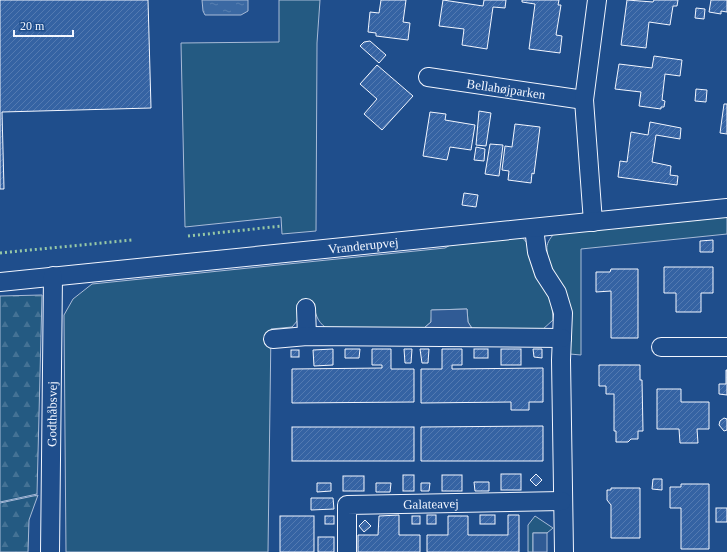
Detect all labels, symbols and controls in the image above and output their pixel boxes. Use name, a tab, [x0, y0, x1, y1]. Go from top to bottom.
scale bar	[14, 12, 73, 38]
text: 20 m	[20, 19, 45, 33]
street label: Bellahøjparken	[466, 76, 547, 102]
street label: Vranderupvej	[327, 234, 399, 257]
street label: Godthåbsvej	[44, 381, 60, 447]
street label: Galateavej	[403, 496, 459, 512]

